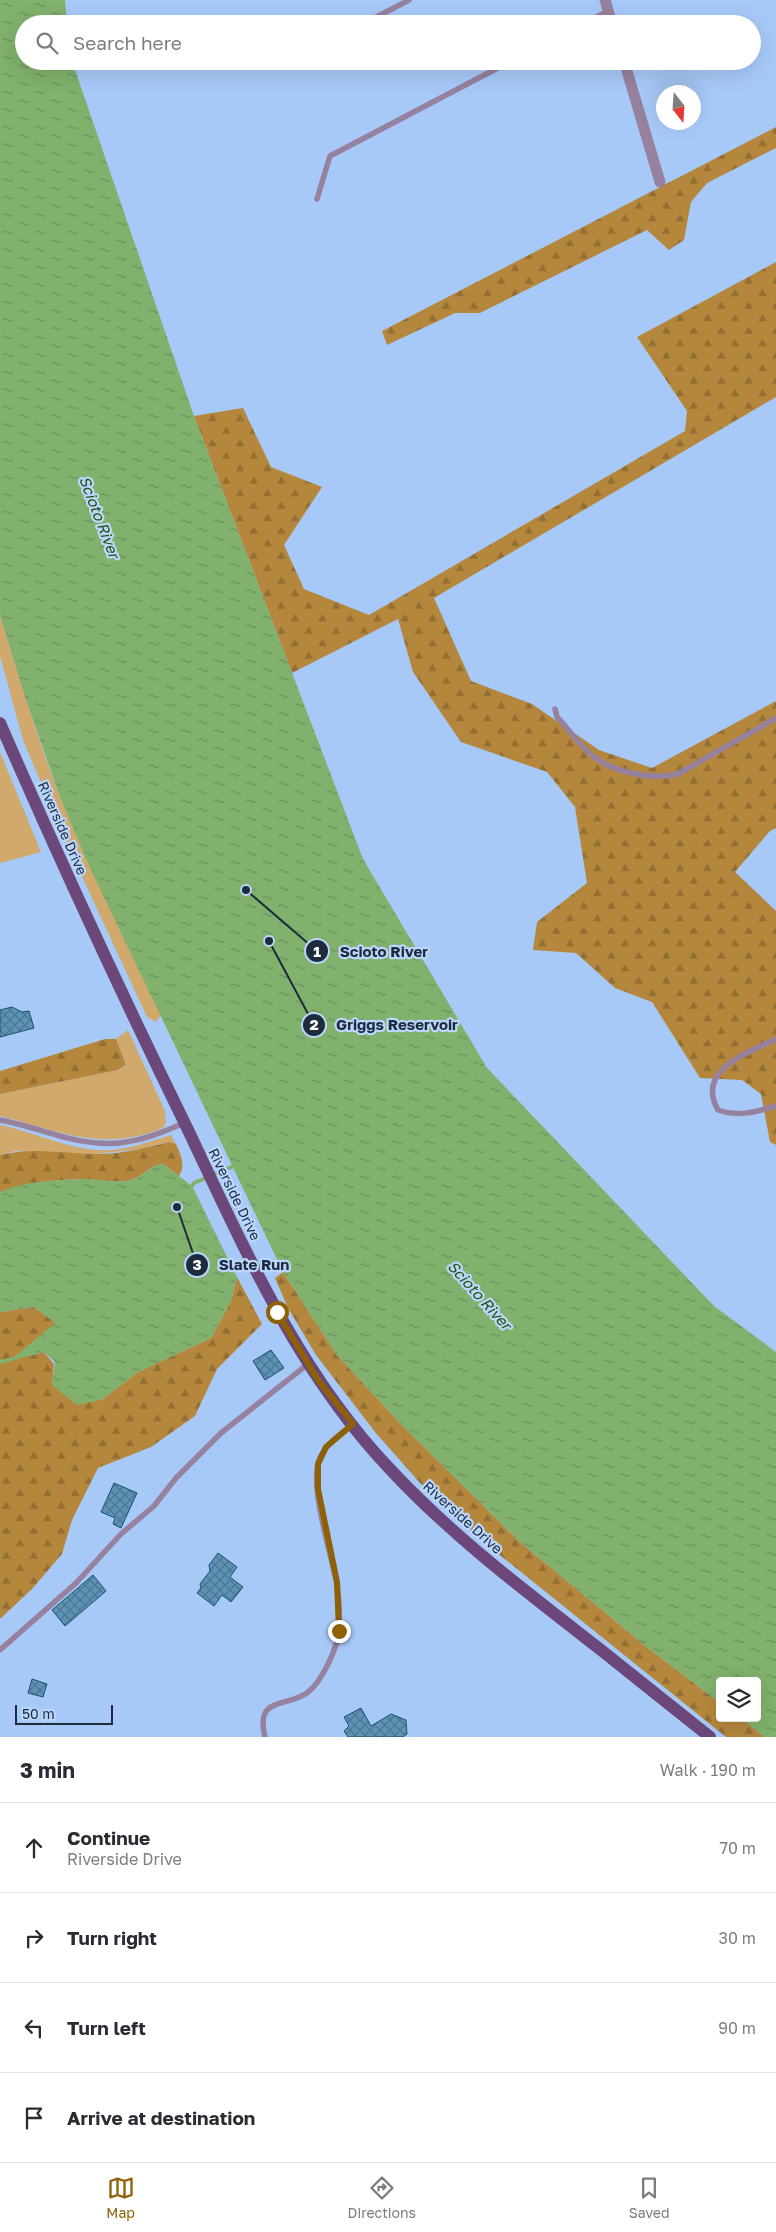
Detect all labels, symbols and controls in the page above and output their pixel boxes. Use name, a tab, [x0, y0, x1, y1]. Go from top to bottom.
search box	[15, 15, 761, 70]
icon: search	[33, 29, 61, 57]
text: Search here	[73, 31, 182, 54]
north arrow	[656, 85, 701, 130]
water label: Scioto River	[76, 473, 125, 563]
street label: Riverside Drive	[35, 779, 91, 877]
callout: Scioto River	[305, 936, 438, 966]
text: 1	[313, 942, 321, 960]
text: Scioto River	[340, 942, 428, 960]
callout: Griggs Reservoir	[301, 1010, 468, 1040]
text: 2	[309, 1015, 319, 1033]
text: Griggs Reservoir	[336, 1015, 458, 1033]
street label: Riverside Drive	[205, 1145, 265, 1243]
callout: Slate Run	[184, 1250, 300, 1280]
text: 3	[192, 1255, 202, 1273]
text: Slate Run	[219, 1255, 289, 1273]
water label: Scioto River	[444, 1257, 517, 1335]
route start	[266, 1301, 289, 1324]
street label: Riverside Drive	[420, 1477, 506, 1557]
route end	[328, 1620, 351, 1643]
map controls	[716, 1677, 761, 1722]
button: layers	[716, 1677, 761, 1722]
scale bar	[15, 1702, 112, 1725]
text: 50 m	[22, 1705, 55, 1722]
text: 3 min	[20, 1757, 75, 1783]
text: Walk · 190 m	[660, 1760, 756, 1780]
text: Continue	[67, 1826, 150, 1849]
icon: ahead	[20, 1834, 48, 1862]
text: 70 m	[719, 1838, 756, 1858]
text: Riverside Drive	[67, 1849, 182, 1869]
icon: right	[20, 1924, 48, 1952]
text: Turn right	[67, 1926, 157, 1949]
text: 30 m	[719, 1928, 756, 1948]
icon: left	[20, 2014, 48, 2042]
text: Turn left	[67, 2016, 146, 2039]
text: 90 m	[718, 2018, 756, 2038]
icon: arrive	[20, 2104, 48, 2132]
text: Arrive at destination	[67, 2106, 255, 2129]
tab: Map	[106, 2174, 135, 2221]
tab: Directions	[348, 2174, 416, 2221]
tab: Saved	[629, 2174, 670, 2221]

